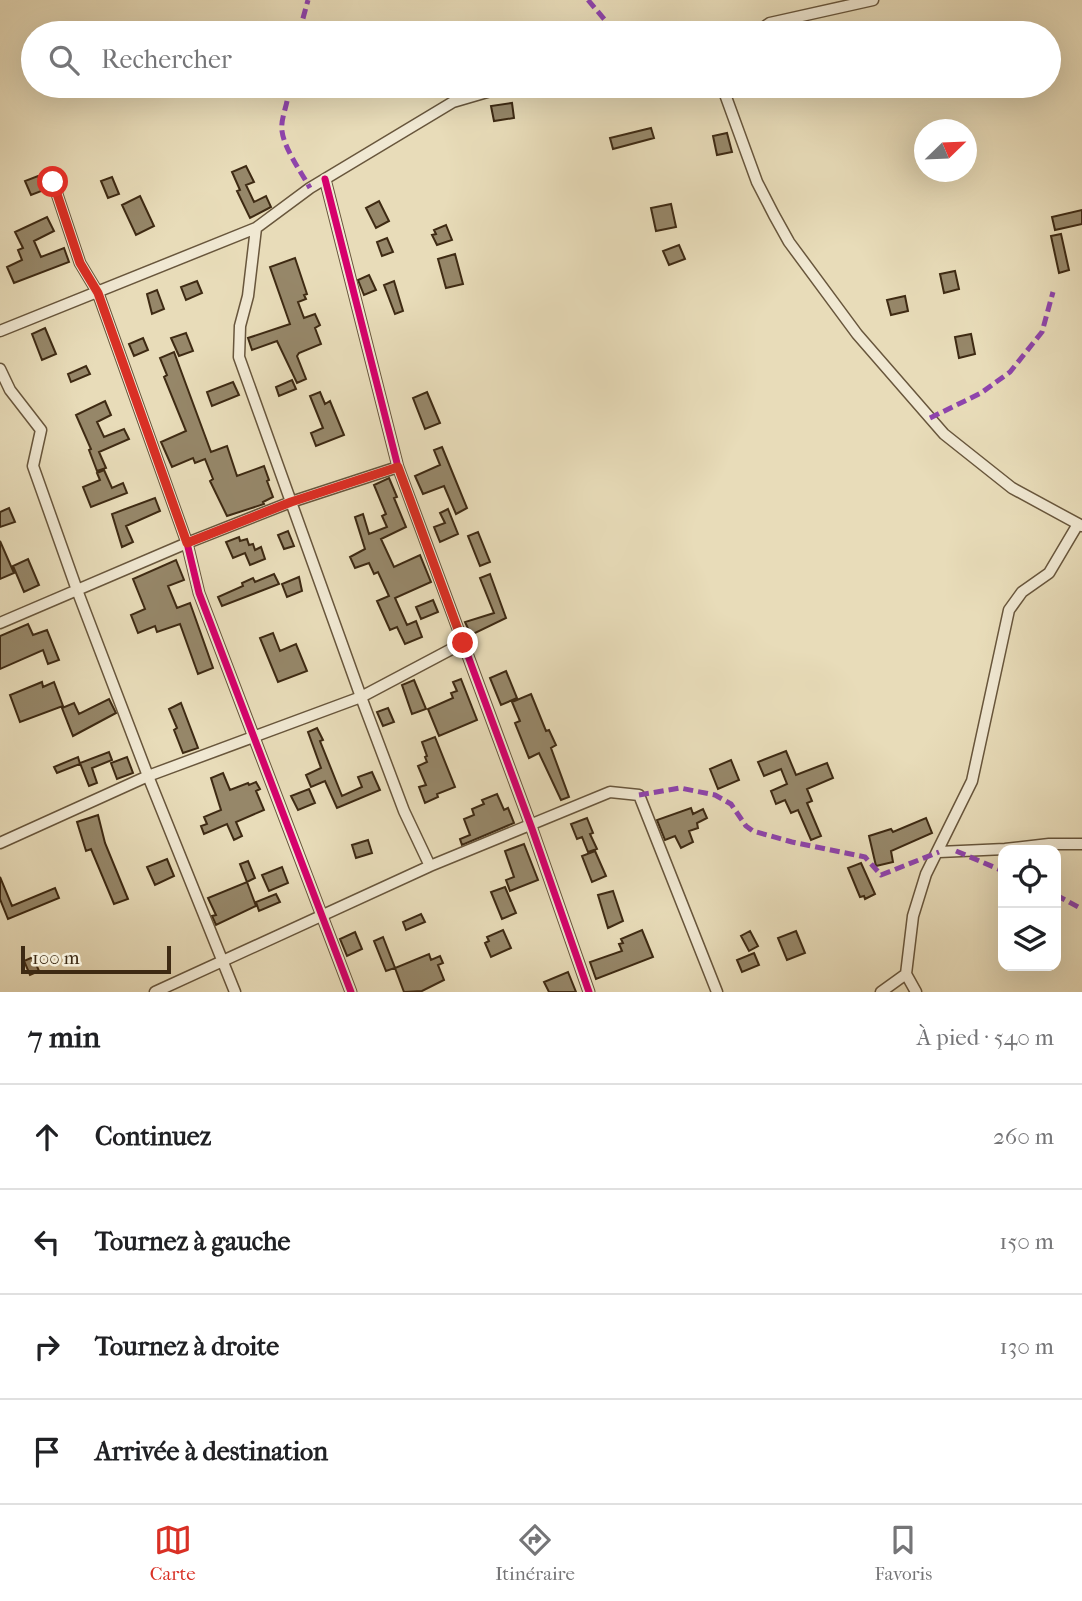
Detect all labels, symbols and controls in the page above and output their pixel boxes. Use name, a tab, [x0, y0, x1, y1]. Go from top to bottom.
search box	[21, 21, 1061, 98]
icon: search	[45, 41, 83, 79]
text: Rechercher	[101, 44, 232, 75]
north arrow	[914, 119, 977, 182]
route start	[37, 166, 68, 197]
route end	[447, 627, 478, 658]
map controls	[998, 845, 1061, 971]
button: locate	[998, 845, 1061, 908]
button: layers	[998, 908, 1061, 971]
scale bar	[21, 943, 172, 975]
text: 100 m	[32, 947, 80, 969]
text: 7 min	[28, 1020, 100, 1055]
text: À pied · 540 m	[916, 1024, 1054, 1051]
icon: ahead	[28, 1118, 66, 1156]
text: Continuez	[95, 1121, 211, 1152]
text: 260 m	[993, 1123, 1054, 1150]
icon: left	[28, 1223, 66, 1261]
text: Tournez à gauche	[95, 1226, 290, 1257]
text: 150 m	[999, 1228, 1054, 1255]
icon: right	[28, 1328, 66, 1366]
text: Tournez à droite	[95, 1331, 279, 1362]
text: 130 m	[1000, 1333, 1054, 1360]
icon: arrive	[28, 1433, 66, 1471]
text: Arrivée à destination	[95, 1436, 328, 1467]
tab: Carte	[150, 1521, 196, 1585]
tab: Itinéraire	[495, 1521, 575, 1585]
tab: Favoris	[874, 1521, 932, 1585]

